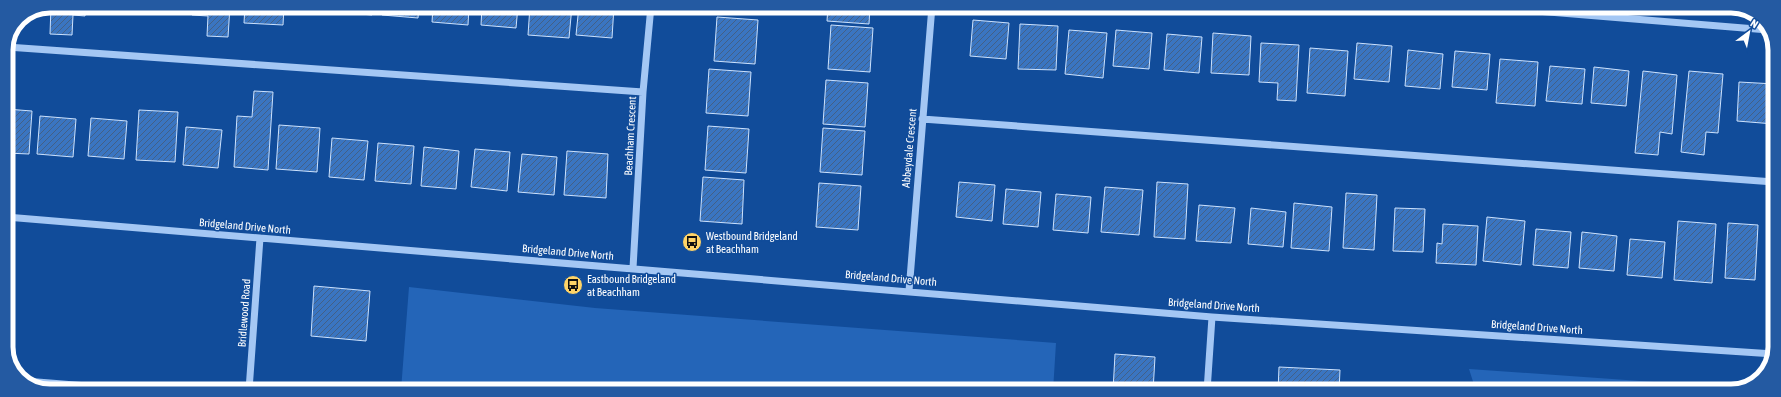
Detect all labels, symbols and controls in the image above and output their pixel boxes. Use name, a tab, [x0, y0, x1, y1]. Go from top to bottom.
north arrow	[1729, 12, 1769, 52]
text: N	[1748, 17, 1760, 30]
street label: Beachham Crescent	[622, 96, 638, 176]
street label: Abbeydale Crescent	[900, 108, 918, 188]
street label: Bridgeland Drive North	[199, 216, 291, 236]
place label: Westbound Bridgeland at Beachham	[706, 230, 798, 255]
bus stop icon: Westbound Bridgeland at Beachham	[681, 231, 703, 253]
street label: Bridgeland Drive North	[522, 242, 614, 262]
street label: Bridgeland Drive North	[845, 268, 937, 288]
place label: Eastbound Bridgeland at Beachham	[587, 273, 676, 298]
bus stop icon: Eastbound Bridgeland at Beachham	[562, 274, 584, 296]
street label: Bridlewood Road	[236, 278, 252, 348]
street label: Bridgeland Drive North	[1168, 296, 1260, 314]
street label: Bridgeland Drive North	[1491, 318, 1583, 336]

